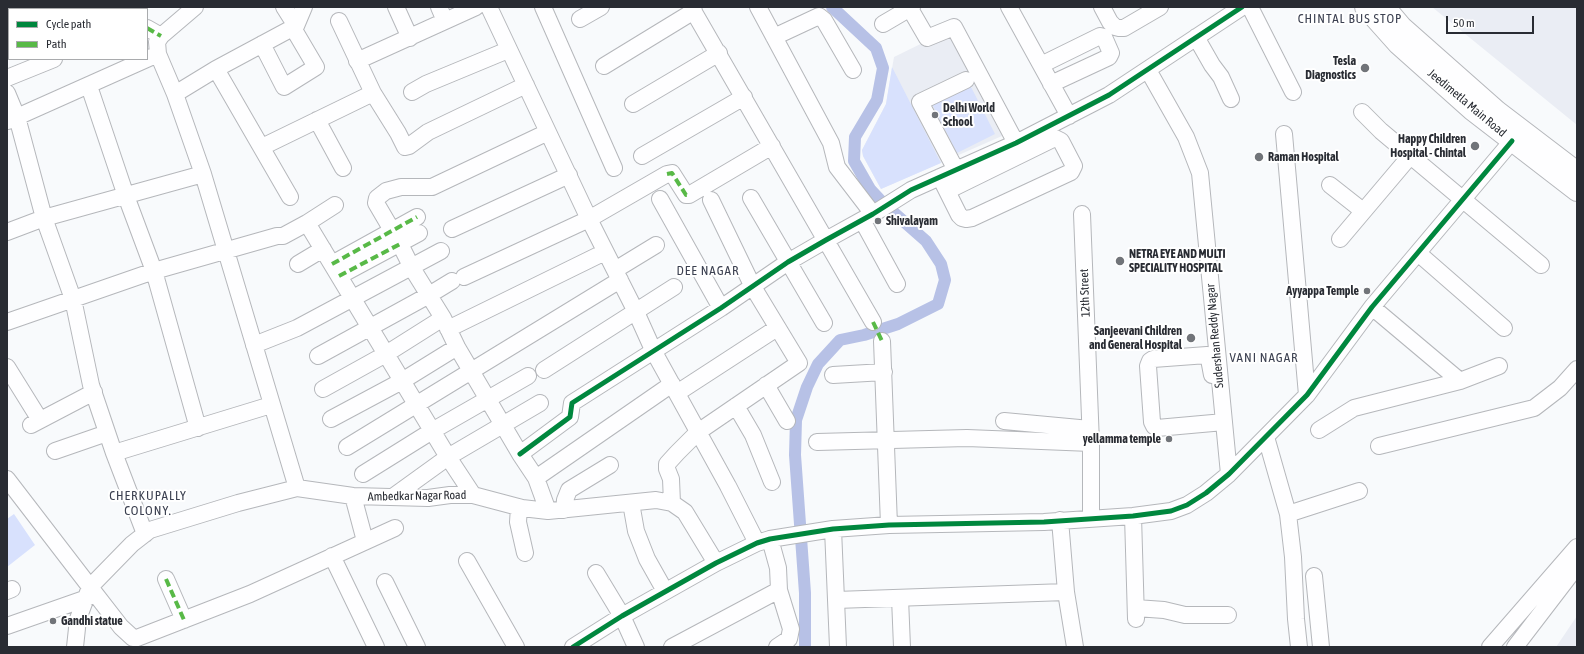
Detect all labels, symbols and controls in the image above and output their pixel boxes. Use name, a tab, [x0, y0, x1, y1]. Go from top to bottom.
legend	[8, 8, 148, 60]
scale bar	[1448, 8, 1536, 34]
district label: CHINTAL BUS STOP	[1298, 11, 1402, 27]
text: 50 m	[1453, 16, 1475, 30]
text: Cycle path	[46, 17, 91, 31]
text: Path	[46, 37, 67, 51]
place label: Tesla Diagnostics	[1305, 54, 1356, 82]
marker: Tesla Diagnostics	[1359, 62, 1371, 74]
street label: Jeedimetla Main Road	[1425, 66, 1509, 140]
place label: Delhi World School	[943, 101, 995, 129]
marker: Delhi World School	[930, 110, 940, 120]
place label: Happy Children Hospital - Chintal	[1390, 132, 1466, 160]
marker: Happy Children Hospital - Chintal	[1469, 140, 1481, 152]
place label: Raman Hospital	[1268, 150, 1339, 164]
marker: Raman Hospital	[1253, 151, 1265, 163]
place label: Shivalayam	[886, 214, 938, 228]
marker: Shivalayam	[873, 216, 883, 226]
place label: NETRA EYE AND MULTI SPECIALITY HOSPITAL	[1129, 247, 1226, 275]
marker: NETRA EYE AND MULTI SPECIALITY HOSPITAL	[1114, 255, 1126, 267]
district label: DEE NAGAR	[677, 263, 739, 279]
street label: 12th Street	[1077, 268, 1093, 318]
street label: Sudershan Reddy Nagar	[1203, 283, 1227, 389]
place label: Ayyappa Temple	[1286, 284, 1359, 298]
marker: Ayyappa Temple	[1362, 286, 1372, 296]
place label: Sanjeevani Children and General Hospital	[1089, 324, 1182, 352]
marker: Sanjeevani Children and General Hospital	[1185, 332, 1197, 344]
district label: VANI NAGAR	[1229, 350, 1299, 366]
place label: yellamma temple	[1083, 432, 1161, 446]
marker: yellamma temple	[1164, 434, 1174, 444]
district label: CHERKUPALLY COLONY.	[109, 488, 187, 519]
street label: Ambedkar Nagar Road	[368, 488, 466, 504]
place label: Gandhi statue	[61, 614, 123, 628]
marker: Gandhi statue	[48, 616, 58, 626]

